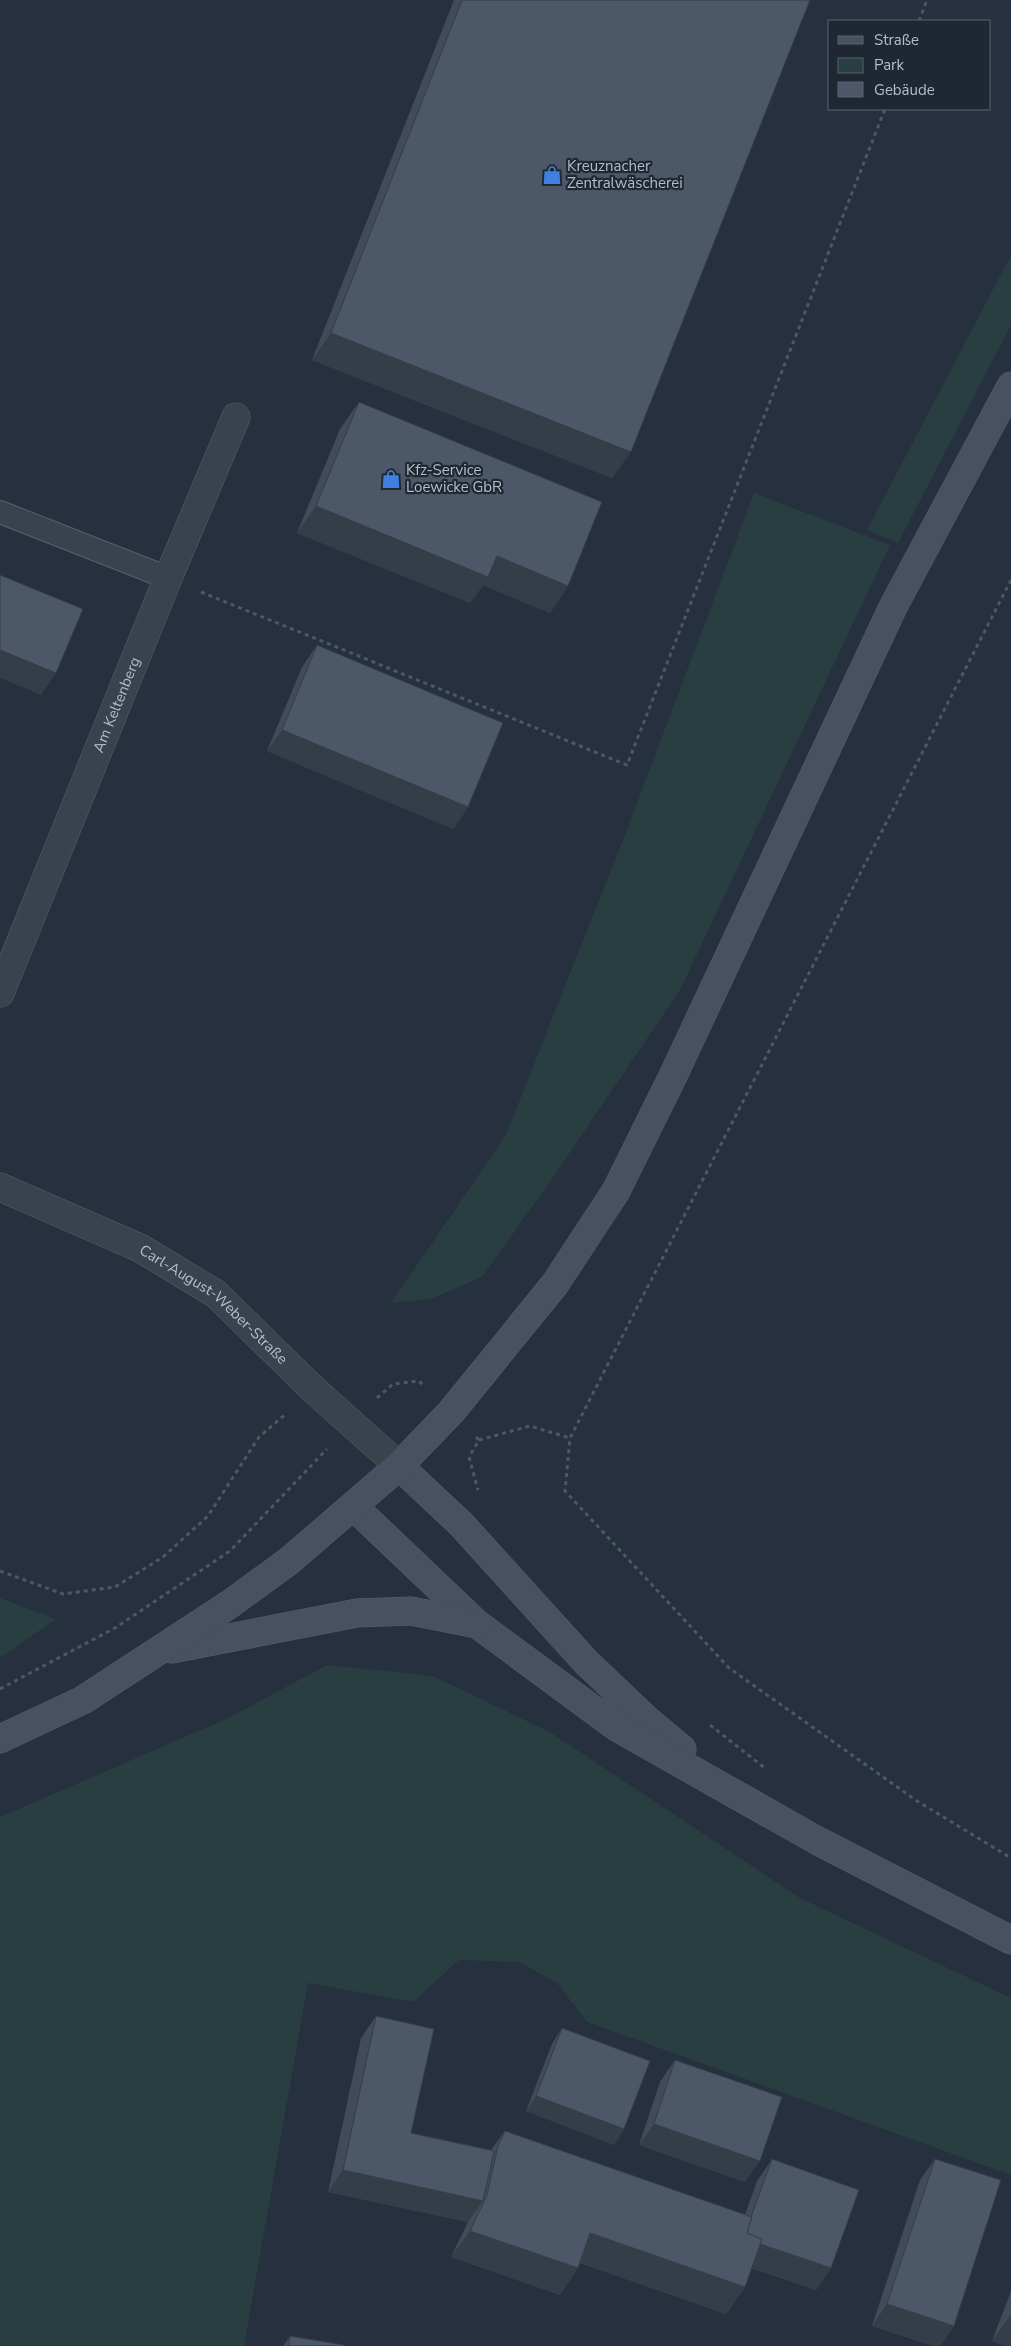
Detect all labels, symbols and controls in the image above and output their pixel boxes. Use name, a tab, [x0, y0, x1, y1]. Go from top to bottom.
legend	[828, 20, 991, 110]
text: Straße	[874, 30, 919, 50]
text: Park	[874, 55, 904, 75]
text: Gebäude	[874, 80, 935, 100]
place label: Kreuznacher Zentralwäscherei	[567, 156, 683, 193]
shop icon: Kreuznacher Zentralwäscherei	[541, 164, 563, 186]
place label: Kfz-Service Loewicke GbR	[406, 460, 502, 497]
shop icon: Kfz-Service Loewicke GbR	[380, 468, 402, 490]
street label: Am Keltenberg	[88, 654, 145, 756]
street label: Carl-August-Weber-Straße	[136, 1240, 292, 1369]

